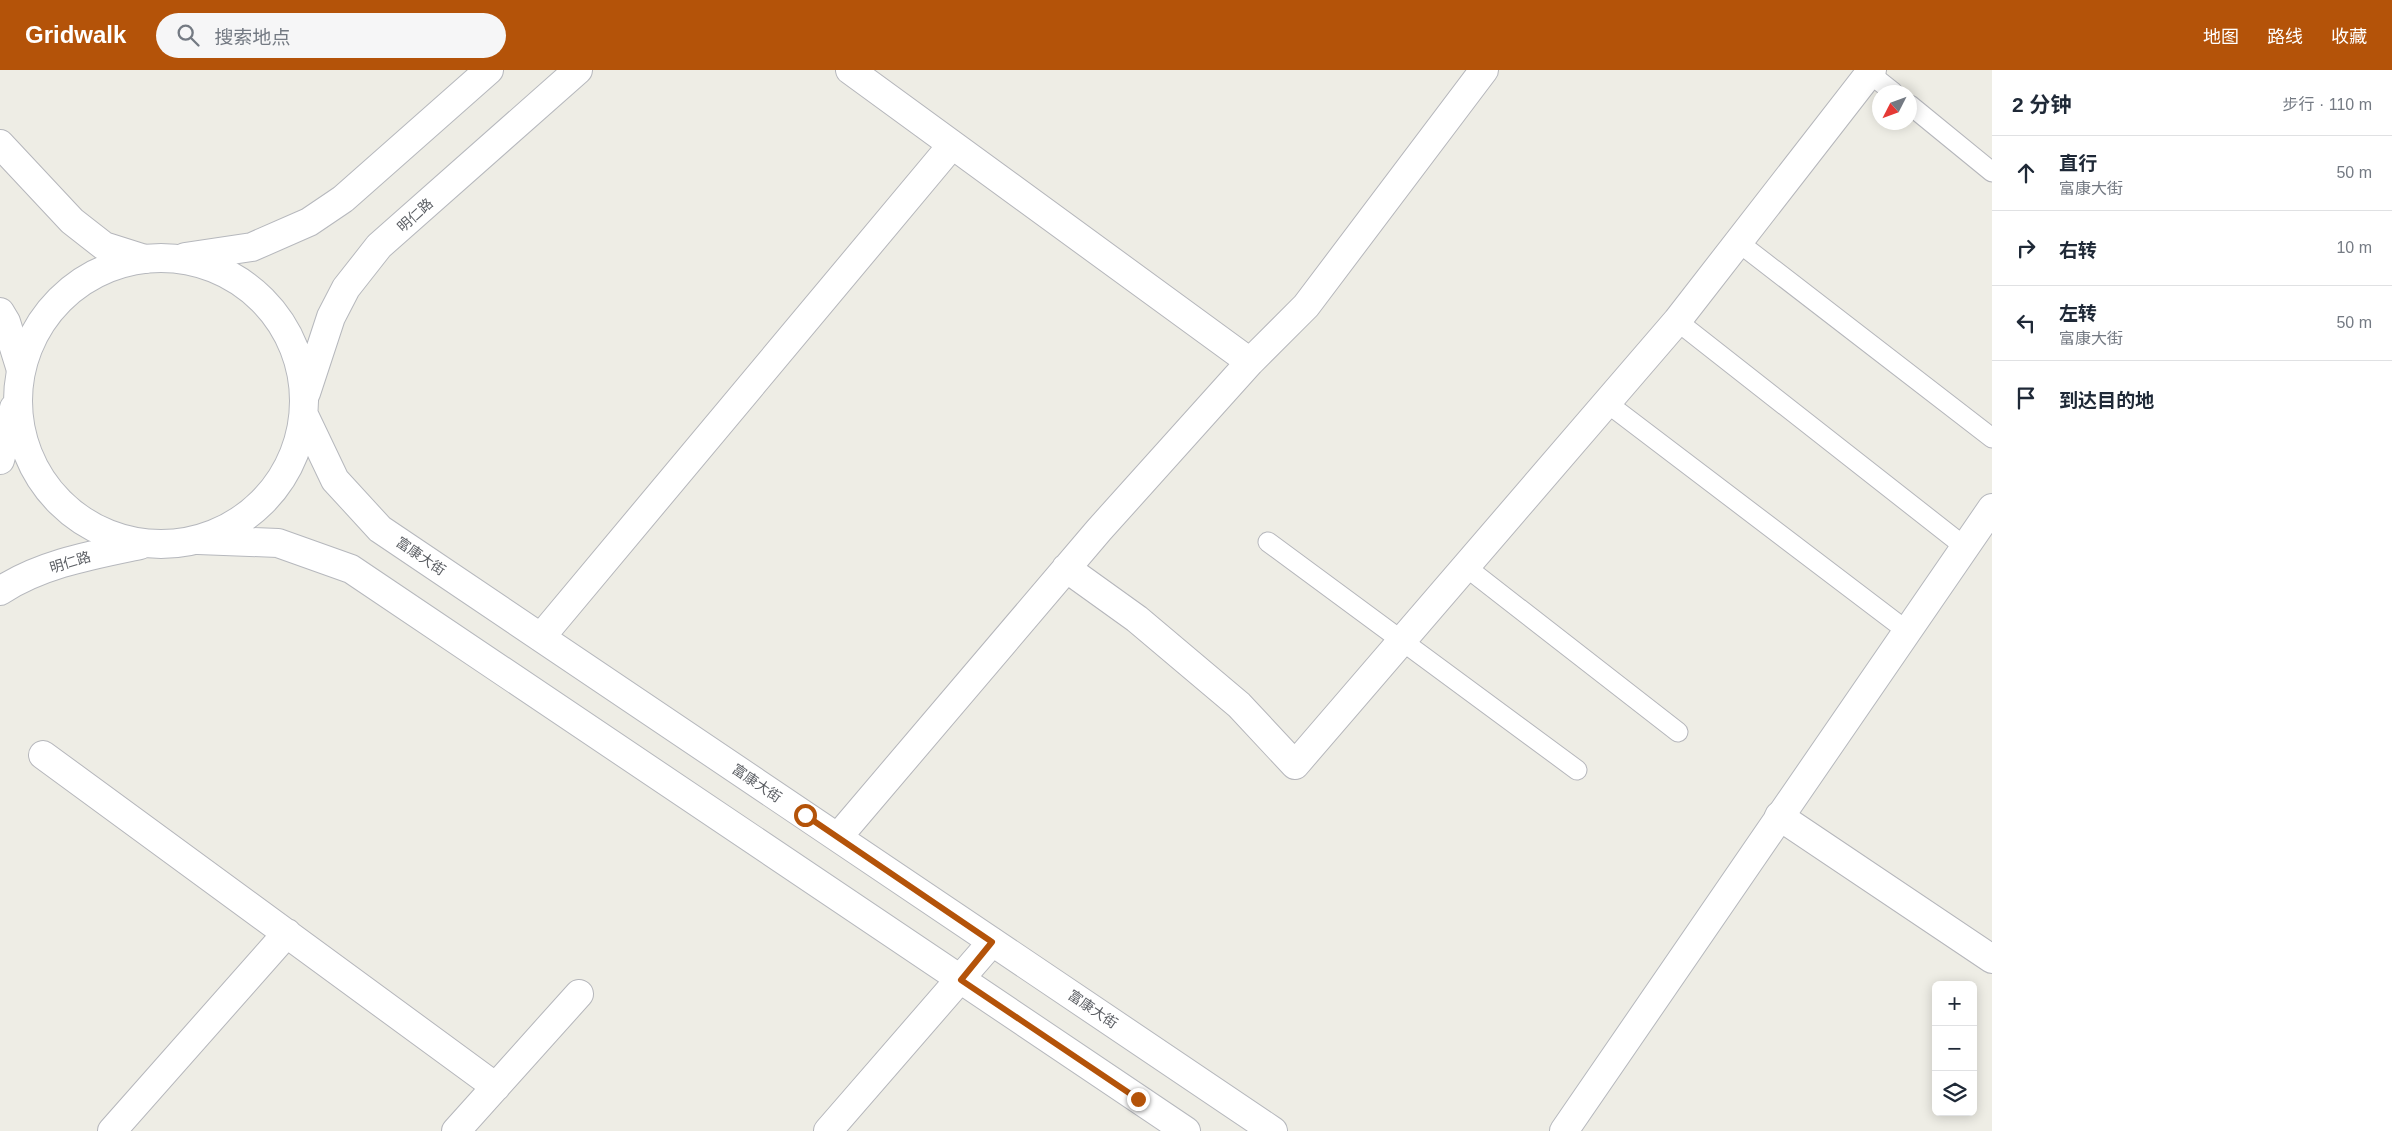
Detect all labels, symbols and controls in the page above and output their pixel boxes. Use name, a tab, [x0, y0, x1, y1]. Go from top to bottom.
search box	[156, 13, 506, 58]
text: Gridwalk	[25, 21, 126, 48]
icon: search	[174, 21, 202, 49]
text: 搜索地点	[214, 27, 290, 48]
text: 地图	[2203, 27, 2239, 47]
text: 路线	[2267, 27, 2303, 47]
text: 收藏	[2331, 27, 2367, 47]
north arrow	[1872, 85, 1917, 130]
text: 2 分钟	[2012, 93, 2072, 116]
text: 步行 · 110 m	[2282, 96, 2372, 113]
text: 直行	[2059, 153, 2097, 174]
icon: ahead	[2012, 159, 2040, 187]
text: 50 m	[2336, 164, 2372, 181]
text: 富康大街	[2059, 180, 2123, 197]
street label: 明仁路	[394, 195, 436, 235]
icon: right	[2012, 234, 2040, 262]
text: 10 m	[2336, 239, 2372, 256]
text: 右转	[2059, 240, 2097, 261]
text: 左转	[2059, 303, 2097, 324]
icon: left	[2012, 309, 2040, 337]
text: 50 m	[2336, 314, 2372, 331]
text: 富康大街	[2059, 330, 2123, 347]
icon: arrive	[2012, 384, 2040, 412]
text: 到达目的地	[2059, 390, 2154, 411]
street label: 富康大街	[393, 534, 449, 578]
street label: 明仁路	[48, 548, 92, 576]
street label: 富康大街	[729, 761, 785, 805]
route start	[794, 804, 817, 827]
map controls	[1932, 981, 1977, 1116]
button: +	[1932, 981, 1977, 1026]
street label: 富康大街	[1065, 987, 1121, 1031]
button: −	[1932, 1026, 1977, 1071]
button: layers	[1932, 1071, 1977, 1116]
route end	[1127, 1088, 1150, 1111]

